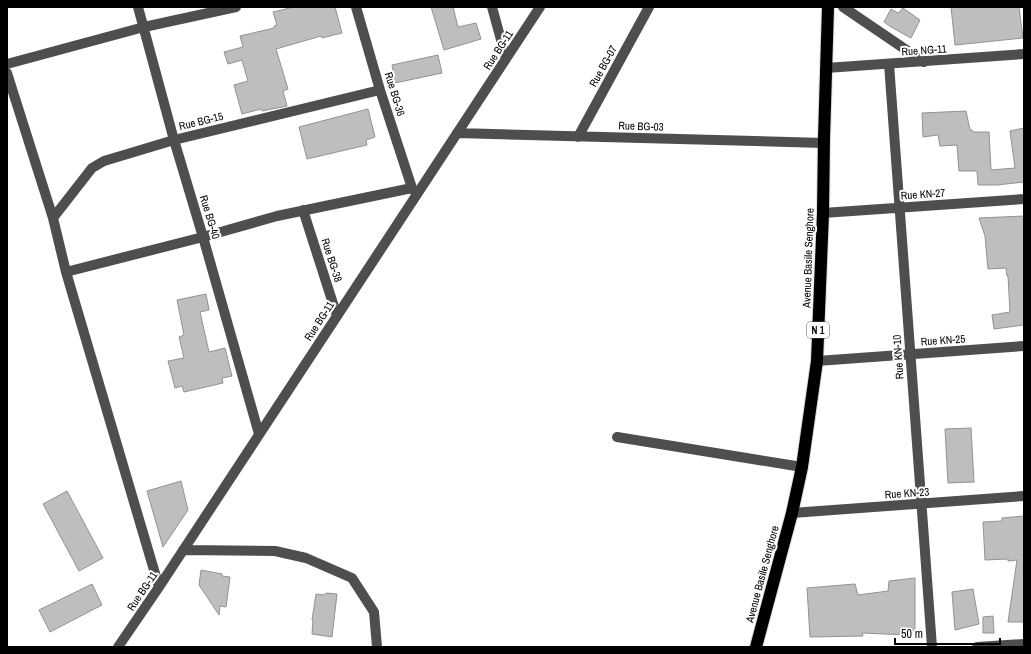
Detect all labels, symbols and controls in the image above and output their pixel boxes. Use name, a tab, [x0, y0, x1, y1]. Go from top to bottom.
street label: Rue BG-11	[480, 28, 516, 72]
street label: Rue NG-11	[901, 41, 947, 59]
street label: Rue BG-07	[586, 43, 620, 89]
street label: Rue BG-36	[382, 70, 408, 118]
street label: Rue BG-15	[177, 109, 225, 133]
street label: Rue BG-03	[618, 118, 664, 134]
street label: Rue KN-27	[900, 185, 946, 203]
street label: Rue BG-40	[197, 193, 223, 241]
street label: Avenue Basile Senghore	[799, 208, 817, 309]
street label: Rue BG-38	[318, 236, 346, 284]
street label: Rue BG-11	[301, 299, 337, 343]
road number: N 1	[807, 322, 829, 338]
street label: Rue KN-25	[920, 331, 966, 349]
street label: Rue KN-10	[889, 334, 907, 380]
street label: Rue KN-23	[884, 484, 930, 502]
street label: Avenue Basile Senghore	[742, 524, 782, 625]
street label: Rue BG-11	[124, 569, 160, 613]
scale bar	[895, 620, 1000, 646]
text: 50 m	[901, 626, 923, 642]

